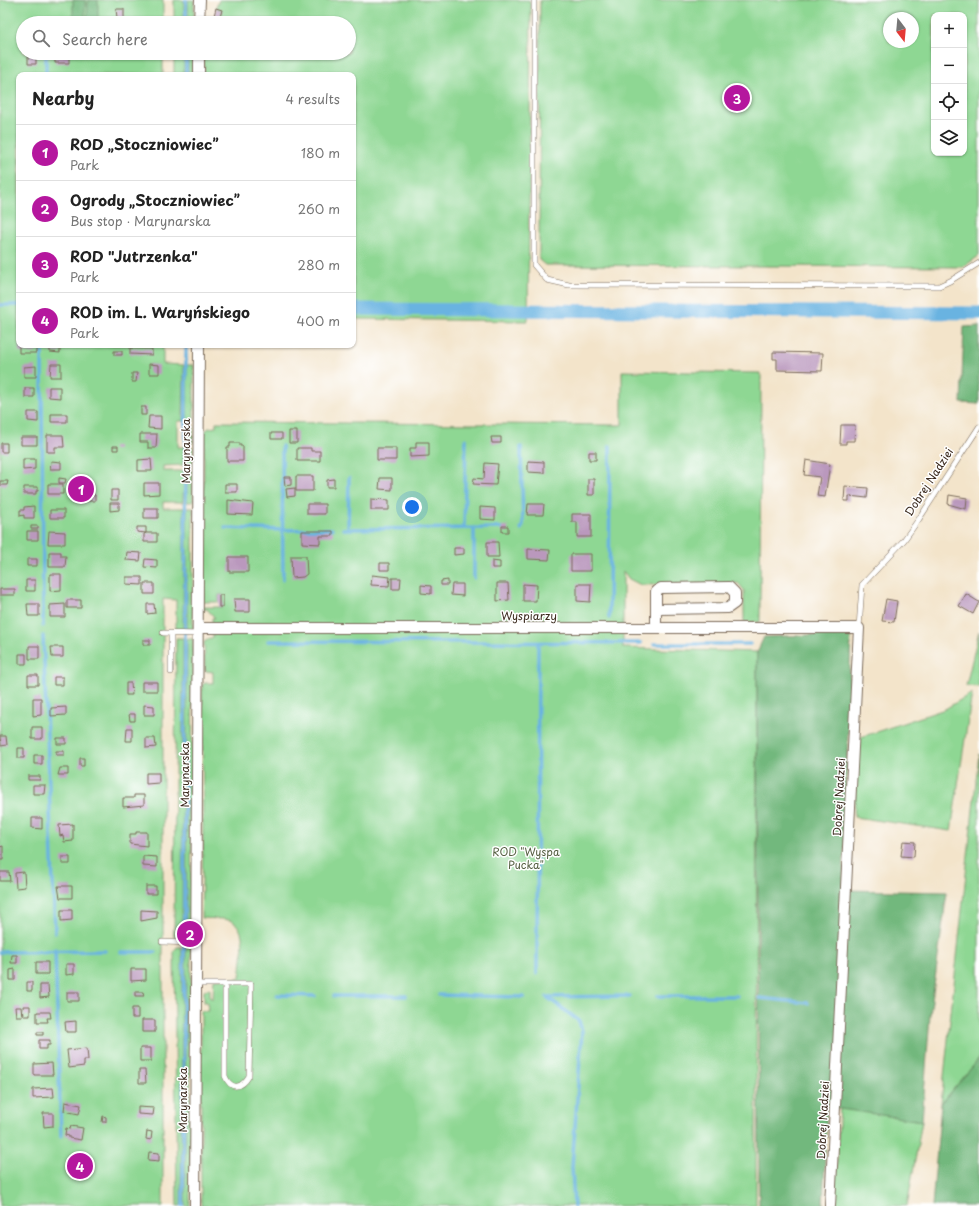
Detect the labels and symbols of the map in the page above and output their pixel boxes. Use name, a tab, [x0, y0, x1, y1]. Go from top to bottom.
north arrow	[883, 12, 919, 48]
pin: 3	[724, 83, 750, 113]
street label: Marynarska	[177, 418, 194, 484]
street label: Dobrej Nadziei	[900, 444, 957, 519]
pin: 1	[68, 474, 94, 504]
your location	[402, 497, 422, 517]
street label: Wyspiarzy	[501, 607, 557, 624]
street label: Marynarska	[176, 742, 193, 808]
street label: Dobrej Nadziei	[828, 757, 849, 837]
park label: ROD "Wyspa Pucka"	[492, 843, 560, 873]
pin: 2	[177, 919, 203, 949]
street label: Marynarska	[174, 1067, 191, 1133]
street label: Dobrej Nadziei	[812, 1080, 833, 1160]
pin: 4	[67, 1151, 93, 1181]

